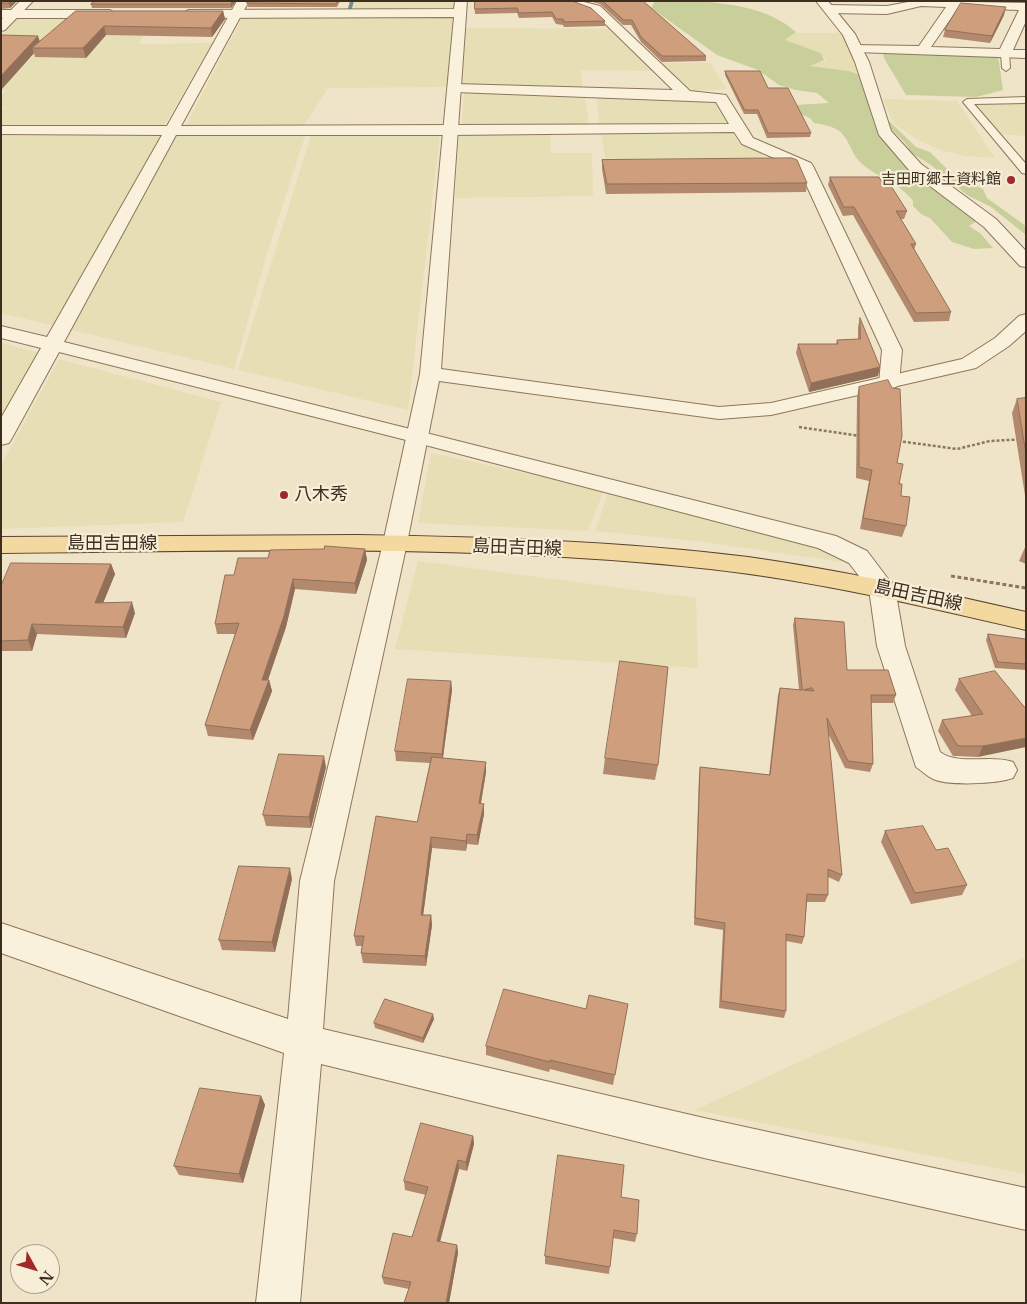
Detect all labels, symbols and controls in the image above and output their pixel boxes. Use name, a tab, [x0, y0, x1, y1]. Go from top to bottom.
place label: 吉田町郷土資料館	[881, 171, 1001, 189]
marker: 吉田町郷土資料館	[1005, 174, 1017, 186]
place label: 八木秀	[294, 484, 348, 506]
marker: 八木秀	[278, 489, 290, 501]
street label: 島田吉田線	[67, 533, 157, 555]
street label: 島田吉田線	[472, 536, 562, 560]
street label: 島田吉田線	[872, 576, 964, 616]
north arrow	[10, 1244, 60, 1294]
text: N	[35, 1267, 57, 1289]

